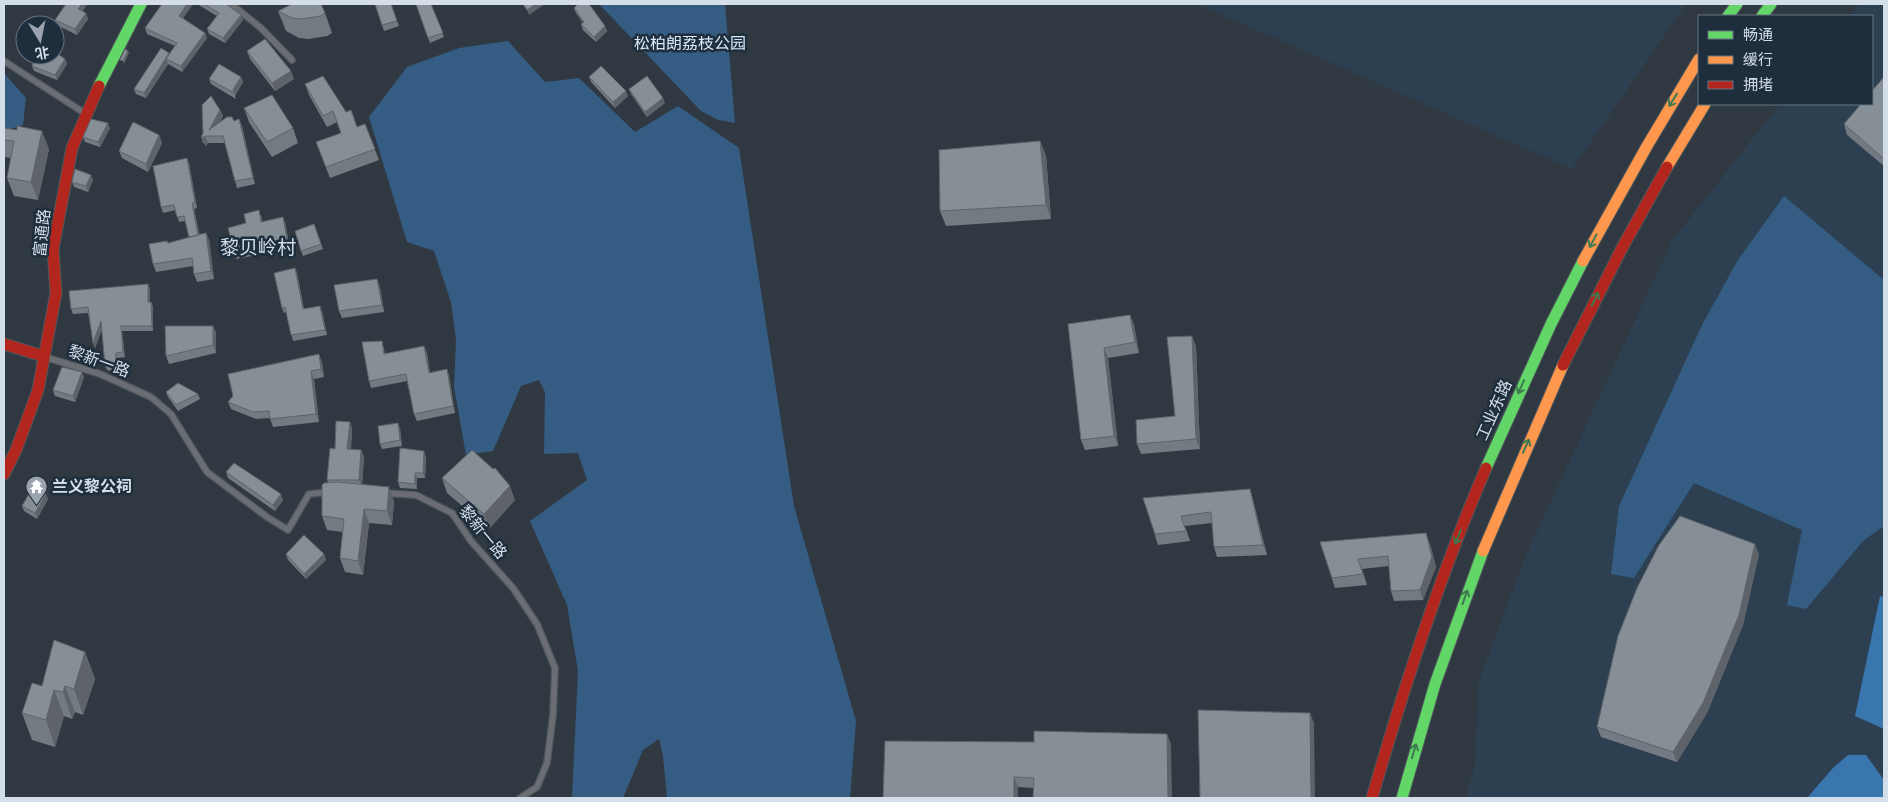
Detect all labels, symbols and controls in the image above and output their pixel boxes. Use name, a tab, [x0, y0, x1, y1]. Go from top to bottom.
north arrow	[15, 15, 65, 65]
legend	[1698, 15, 1873, 105]
text: 畅通	[1743, 25, 1773, 44]
park label: 松柏朗荔枝公园	[634, 33, 746, 54]
text: 北	[34, 43, 51, 63]
text: 缓行	[1743, 50, 1773, 69]
text: 拥堵	[1743, 75, 1773, 94]
one-way arrow	[1668, 93, 1678, 107]
street label: 富通路	[29, 208, 55, 258]
one-way arrow	[1588, 234, 1598, 249]
district label: 黎贝岭村	[220, 235, 296, 260]
one-way arrow	[1591, 292, 1600, 307]
street label: 黎新一路	[65, 340, 133, 382]
street label: 工业东路	[1471, 376, 1517, 444]
one-way arrow	[1516, 379, 1526, 394]
one-way arrow	[1522, 439, 1532, 454]
temple icon: 兰义黎公祠	[24, 474, 48, 505]
place label: 兰义黎公祠	[52, 476, 132, 497]
street label: 黎新一路	[454, 501, 512, 563]
one-way arrow	[1453, 529, 1462, 544]
one-way arrow	[1461, 589, 1470, 605]
one-way arrow	[1410, 744, 1420, 760]

